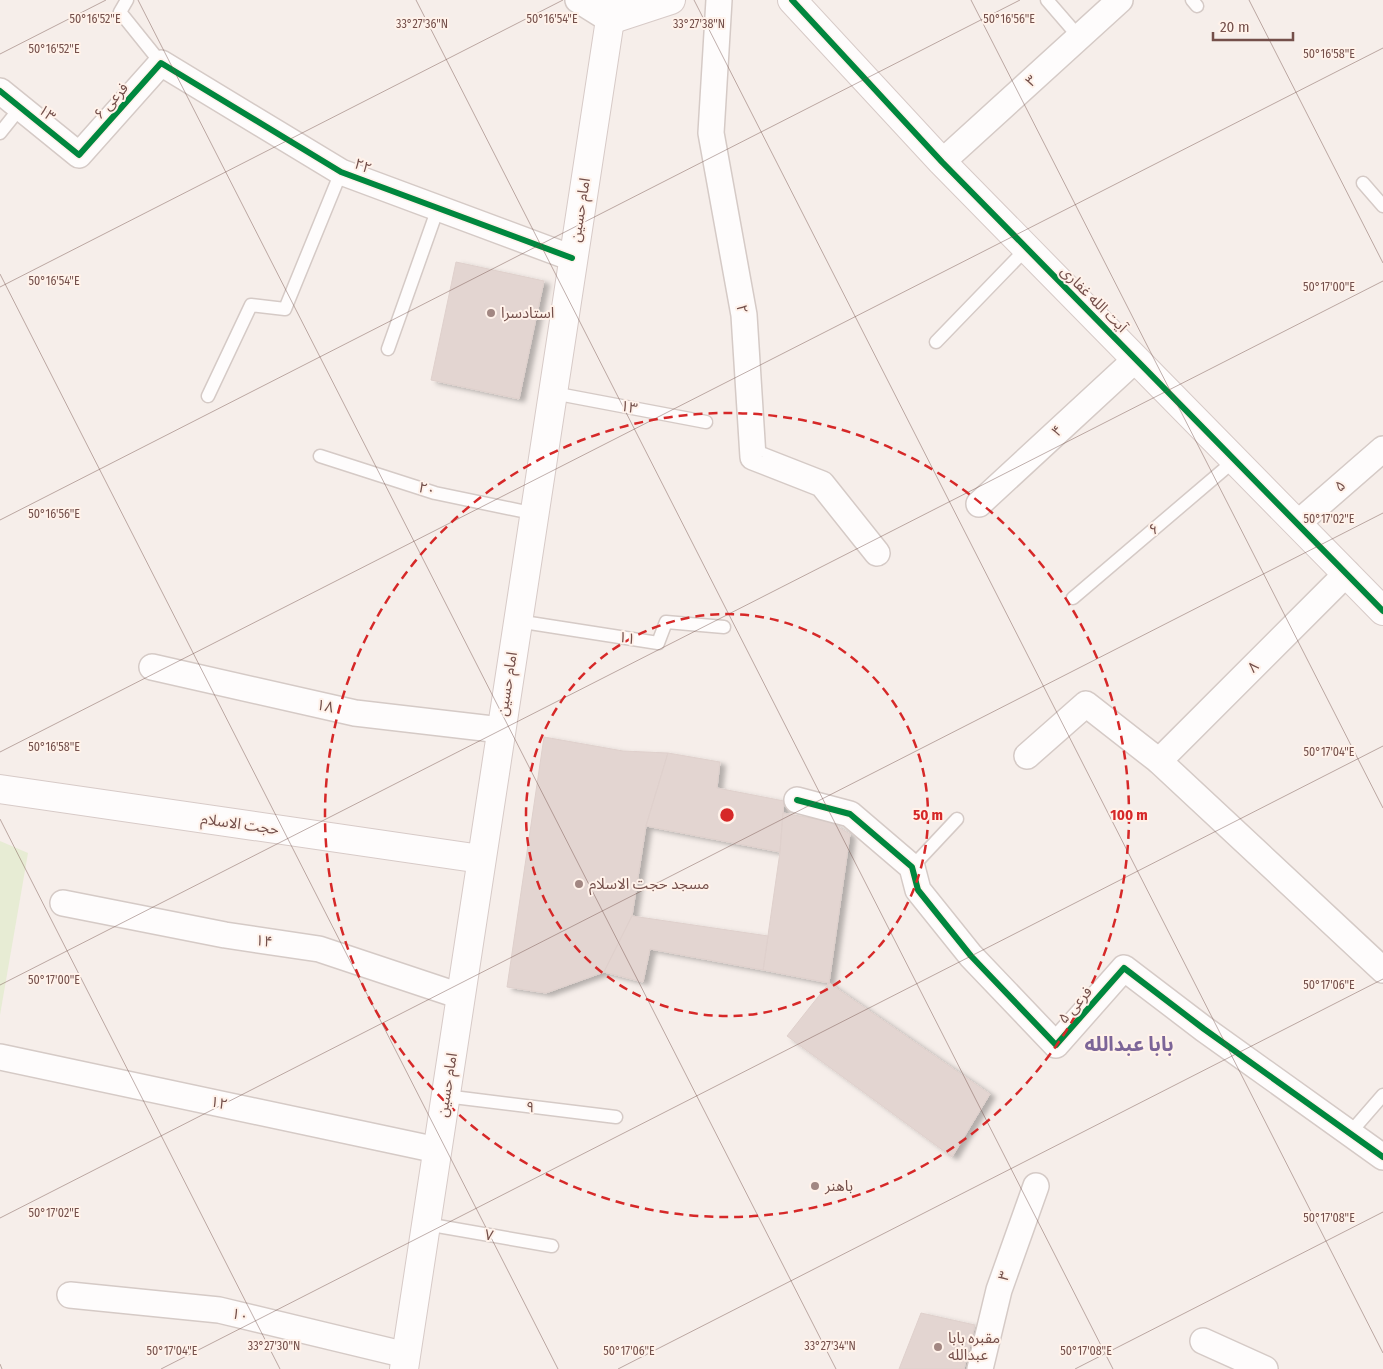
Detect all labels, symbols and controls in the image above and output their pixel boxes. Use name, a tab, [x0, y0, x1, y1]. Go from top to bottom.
scale bar	[1213, 10, 1293, 42]
text: 50°16'52"E	[69, 12, 121, 26]
text: 50°16'54"E	[526, 12, 578, 26]
text: 50°16'56"E	[983, 12, 1035, 26]
text: 33°27'36"N	[396, 17, 448, 31]
text: 33°27'38"N	[673, 17, 725, 31]
text: 20 m	[1220, 18, 1250, 36]
text: 50°16'52"E	[28, 42, 80, 56]
text: 50°16'58"E	[1303, 47, 1355, 61]
street label: ۳	[1022, 71, 1041, 91]
street label: فرعی ۶	[90, 79, 132, 123]
street label: ۱۳	[35, 101, 60, 126]
street label: ۲۲	[352, 155, 374, 177]
street label: امام حسین	[566, 177, 596, 244]
street label: آیت الله غفاری	[1057, 262, 1132, 337]
text: 50°16'54"E	[28, 274, 80, 288]
text: 50°17'00"E	[1303, 280, 1355, 294]
street label: ۲	[732, 303, 752, 315]
place label: استادسرا	[501, 304, 554, 322]
marker: استادسرا	[485, 307, 497, 319]
street label: ۱۳	[619, 397, 640, 418]
street label: ۴	[1048, 421, 1066, 441]
street label: ۵	[1331, 476, 1349, 496]
street label: ۲۰	[416, 478, 438, 500]
text: 50°16'56"E	[28, 507, 80, 521]
text: 50°17'02"E	[1304, 512, 1355, 526]
street label: ۶	[1145, 519, 1163, 539]
street label: ۱۱	[617, 628, 637, 648]
street label: امام حسین	[493, 651, 523, 718]
street label: ۸	[1244, 657, 1263, 676]
street label: ۱۸	[315, 695, 336, 717]
text: 50°16'58"E	[28, 740, 80, 754]
text: 50°17'04"E	[1304, 745, 1355, 759]
centre of rings	[718, 806, 736, 824]
text: 50 m	[913, 806, 943, 824]
text: 100 m	[1110, 806, 1148, 824]
street label: حجت الاسلام	[200, 810, 280, 840]
place label: مسجد حجت الاسلام	[589, 875, 709, 895]
marker: مسجد حجت الاسلام	[573, 878, 585, 890]
street label: ۱۴	[254, 931, 274, 951]
text: 50°17'00"E	[28, 973, 80, 987]
text: 50°17'06"E	[1303, 978, 1355, 992]
street label: فرعی ۵	[1054, 983, 1096, 1027]
district label: بابا عبدالله	[1084, 1032, 1174, 1056]
street label: امام حسین	[433, 1052, 463, 1119]
street label: ۱۲	[209, 1092, 229, 1114]
street label: ۹	[525, 1098, 535, 1116]
place label: باهنر	[824, 1177, 853, 1195]
marker: باهنر	[809, 1180, 821, 1192]
text: 50°17'02"E	[29, 1206, 80, 1220]
text: 50°17'08"E	[1303, 1211, 1355, 1225]
street label: ۷	[483, 1225, 495, 1245]
street label: ۳	[994, 1269, 1014, 1283]
street label: ۱۰	[229, 1304, 251, 1326]
place label: مقبره بابا عبدالله	[948, 1329, 1000, 1364]
text: 33°27'30"N	[248, 1339, 300, 1353]
text: 33°27'34"N	[804, 1339, 856, 1353]
marker: مقبره بابا عبدالله	[932, 1341, 944, 1353]
text: 50°17'04"E	[147, 1344, 198, 1358]
text: 50°17'06"E	[603, 1344, 655, 1358]
text: 50°17'08"E	[1060, 1344, 1112, 1358]

